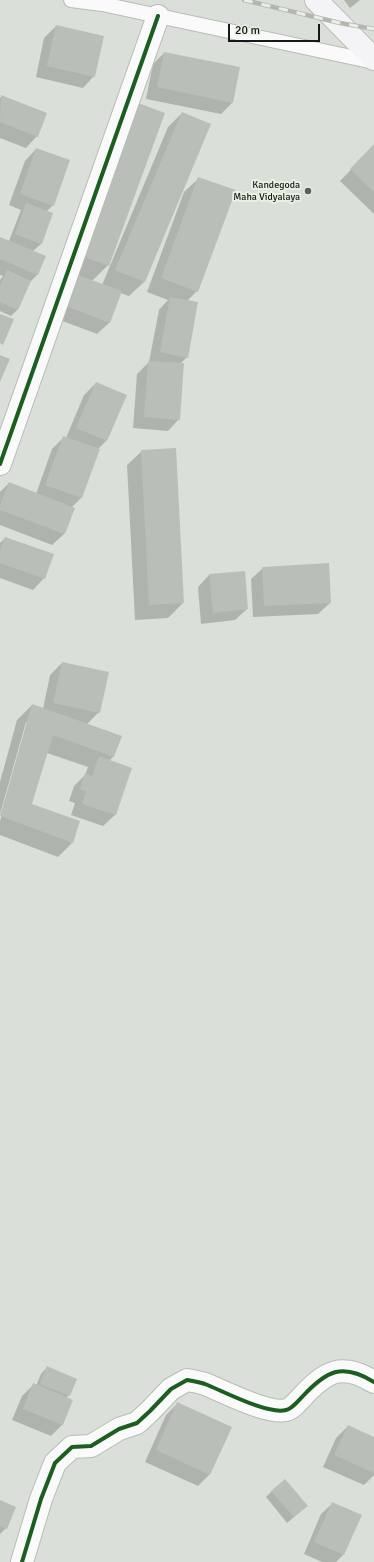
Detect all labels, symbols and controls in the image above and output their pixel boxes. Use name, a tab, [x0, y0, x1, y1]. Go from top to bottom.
scale bar	[230, 16, 322, 42]
text: 20 m	[235, 23, 260, 38]
place label: Kandegoda Maha Vidyalaya	[233, 179, 300, 202]
marker: Kandegoda Maha Vidyalaya	[303, 186, 313, 196]

